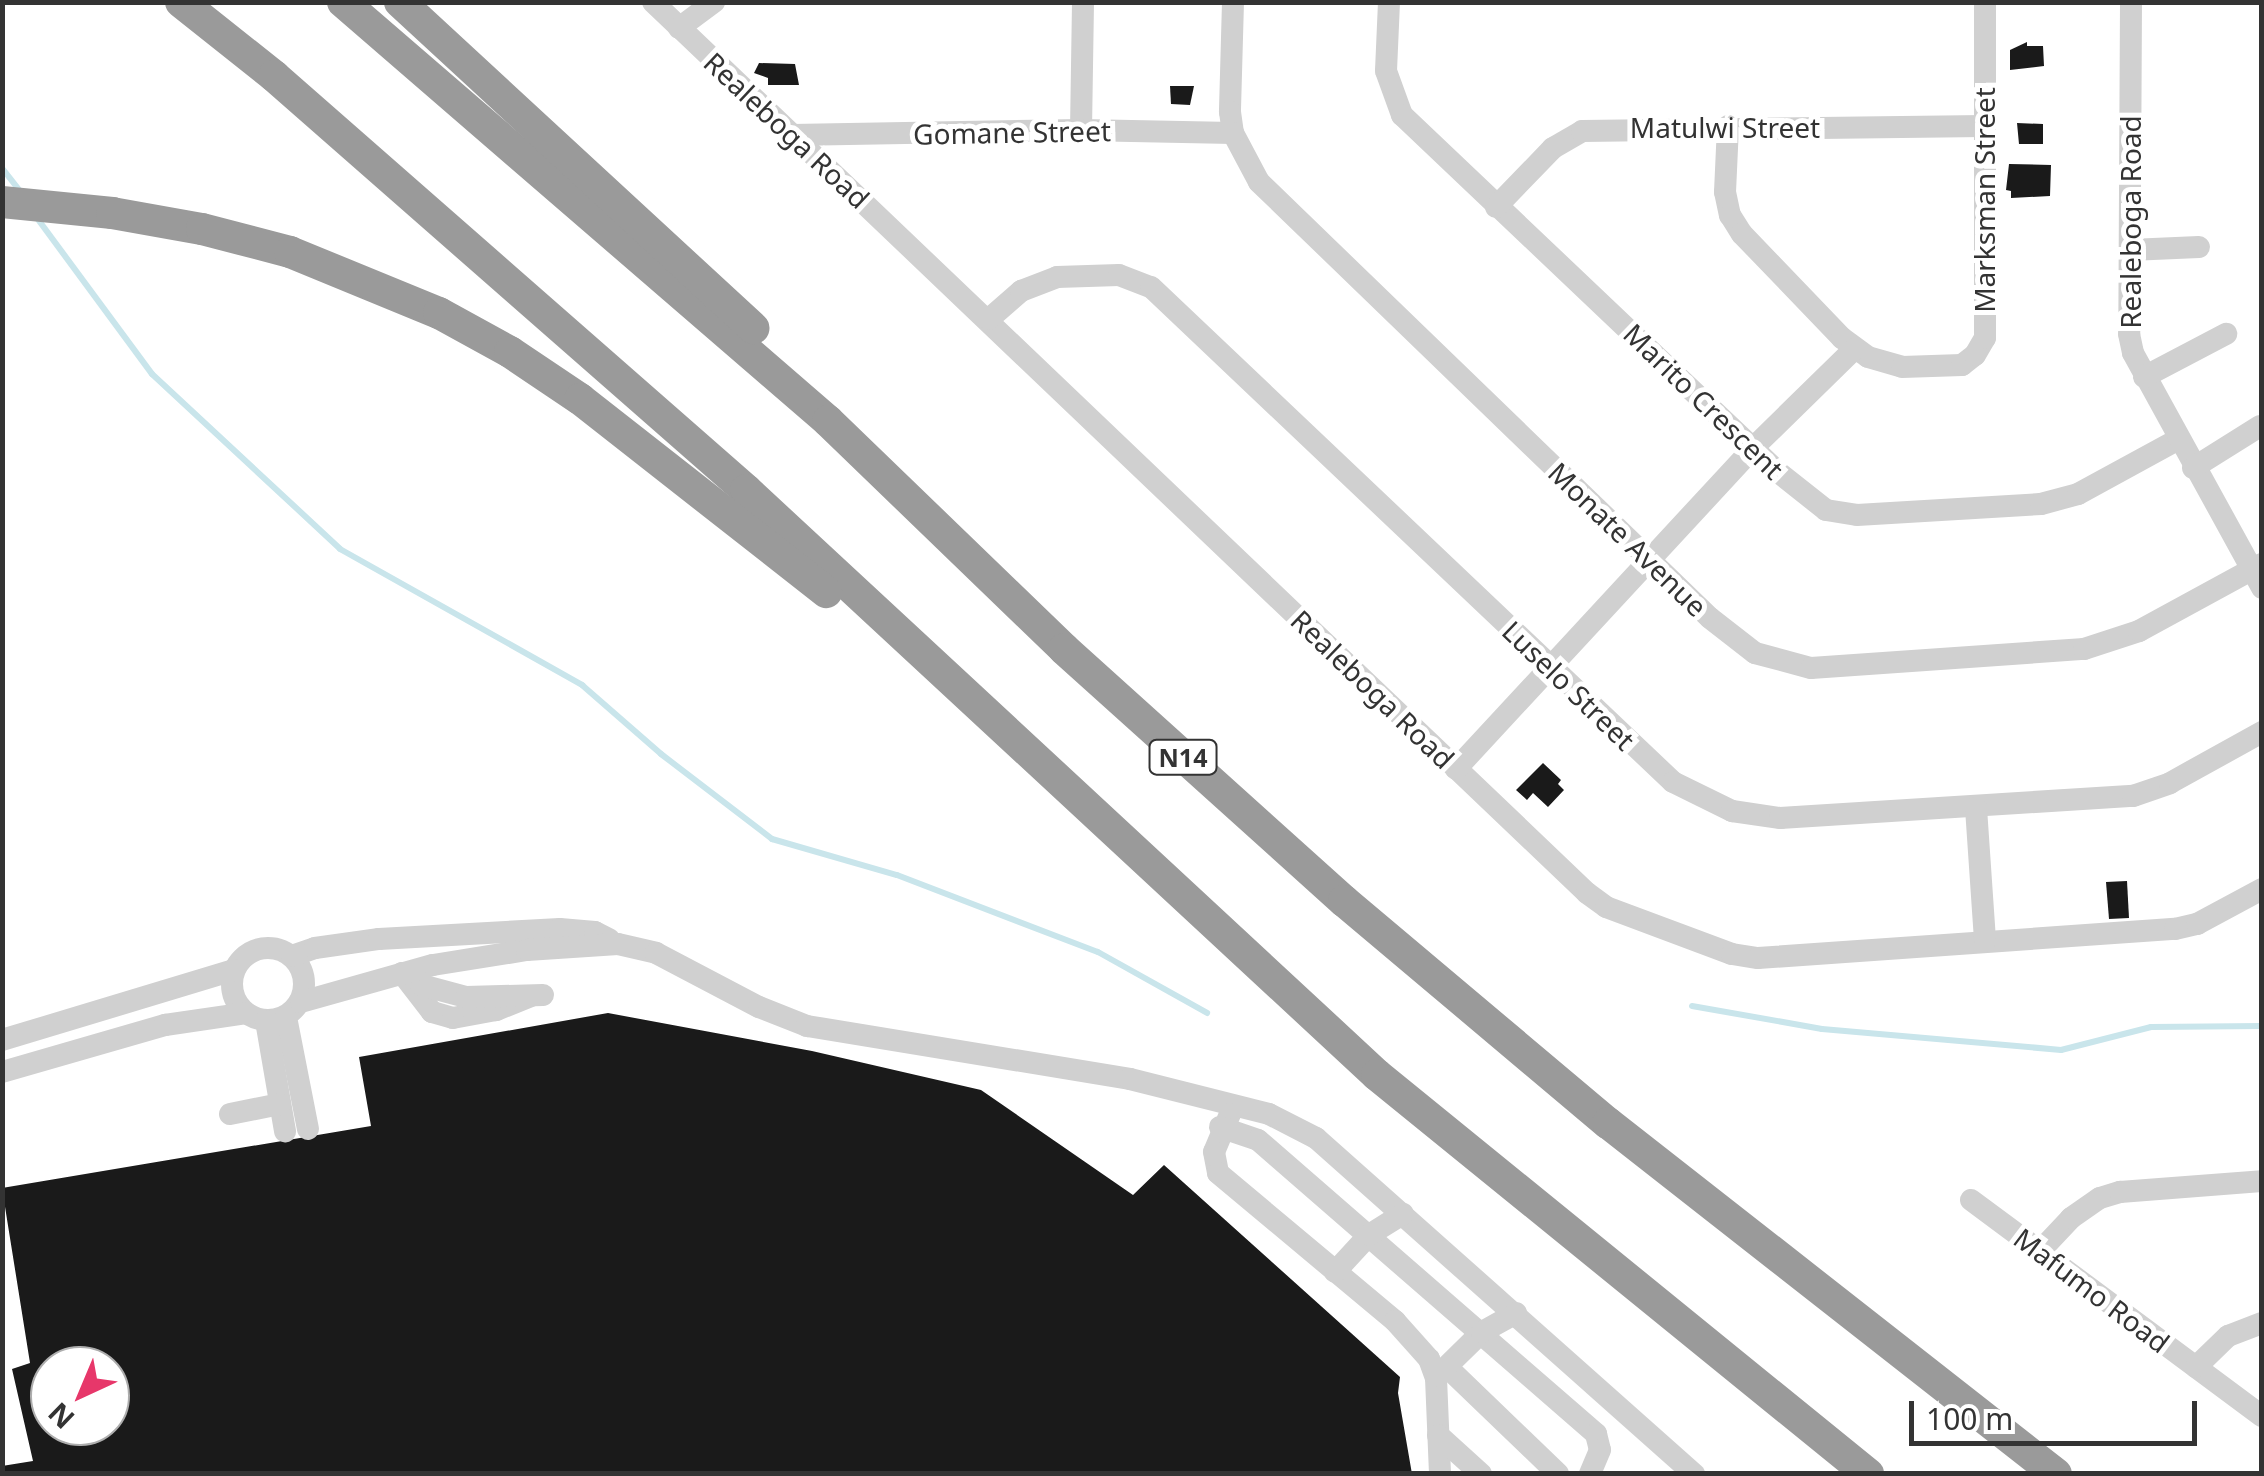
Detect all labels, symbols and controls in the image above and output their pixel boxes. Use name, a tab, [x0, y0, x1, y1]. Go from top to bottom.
street label: Realeboga Road	[697, 45, 877, 215]
street label: Marksman Street	[1967, 87, 2001, 313]
street label: Matulwi Street	[1630, 110, 1820, 144]
street label: Gomane Street	[913, 113, 1111, 151]
street label: Realeboga Road	[2113, 115, 2147, 329]
street label: Marito Crescent	[1617, 316, 1791, 486]
street label: Monate Avenue	[1542, 455, 1714, 623]
street label: Realeboga Road	[1285, 603, 1461, 775]
street label: Luselo Street	[1496, 614, 1642, 756]
road number: N14	[1148, 737, 1218, 777]
street label: Mafumo Road	[2008, 1221, 2176, 1359]
north arrow	[30, 1346, 130, 1446]
scale bar	[1914, 1381, 2202, 1443]
text: N	[39, 1395, 82, 1438]
text: 100 m	[1926, 1398, 2013, 1439]

